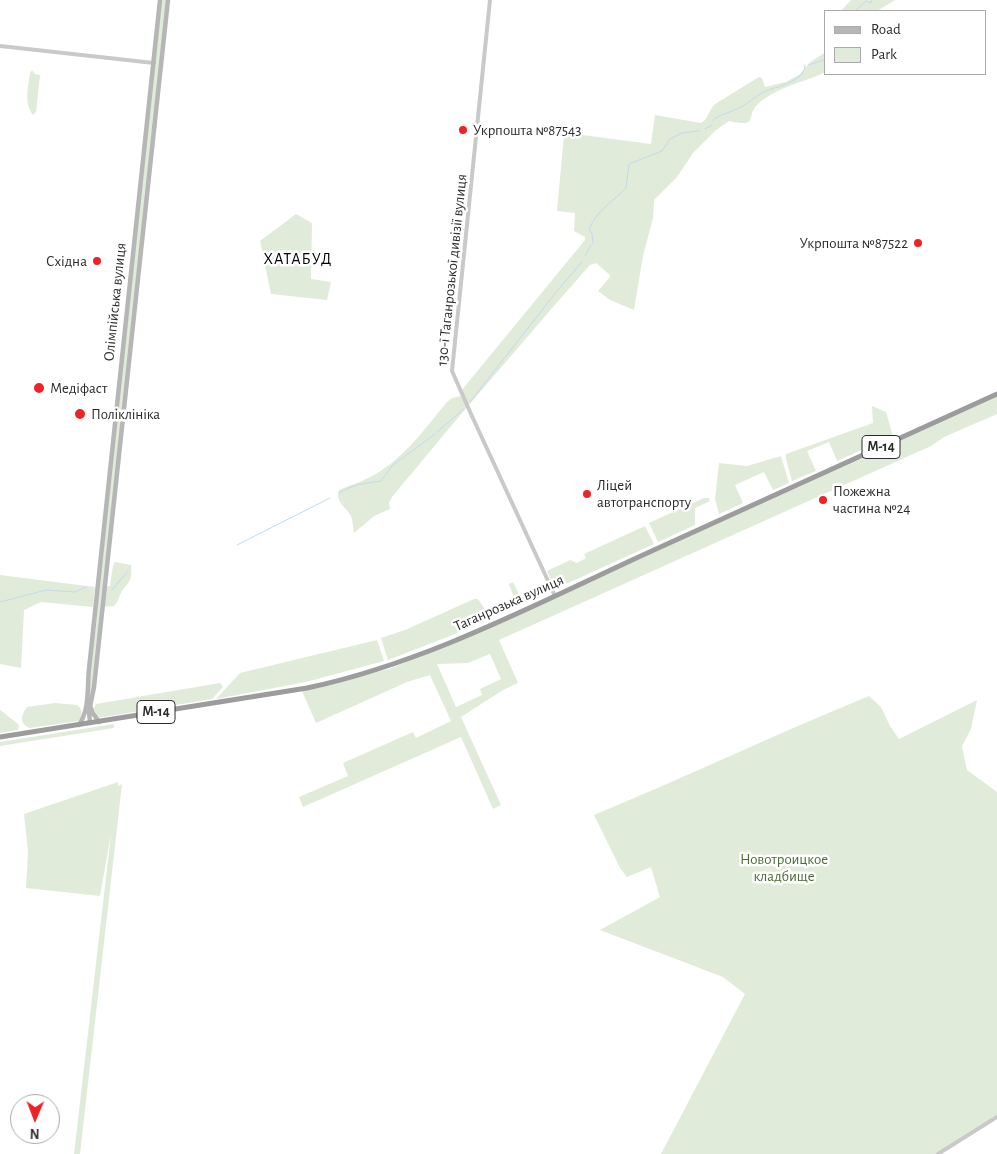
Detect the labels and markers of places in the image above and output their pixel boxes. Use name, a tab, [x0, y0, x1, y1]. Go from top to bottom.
place label: Укрпошта №87543	[473, 121, 581, 139]
marker: Укрпошта №87543	[457, 124, 469, 136]
place label: Укрпошта №87522	[799, 234, 908, 252]
marker: Укрпошта №87522	[912, 237, 924, 249]
place label: Східна	[46, 252, 87, 270]
marker: Східна	[91, 255, 103, 267]
place label: Медіфаст	[50, 379, 107, 397]
marker: Медіфаст	[32, 381, 46, 395]
place label: Поліклініка	[91, 405, 160, 423]
marker: Поліклініка	[73, 407, 87, 421]
place label: Ліцей автотранспорту	[597, 476, 691, 511]
place label: Пожежна частина №24	[833, 482, 911, 517]
marker: Ліцей автотранспорту	[581, 488, 593, 500]
marker: Пожежна частина №24	[817, 494, 829, 506]

